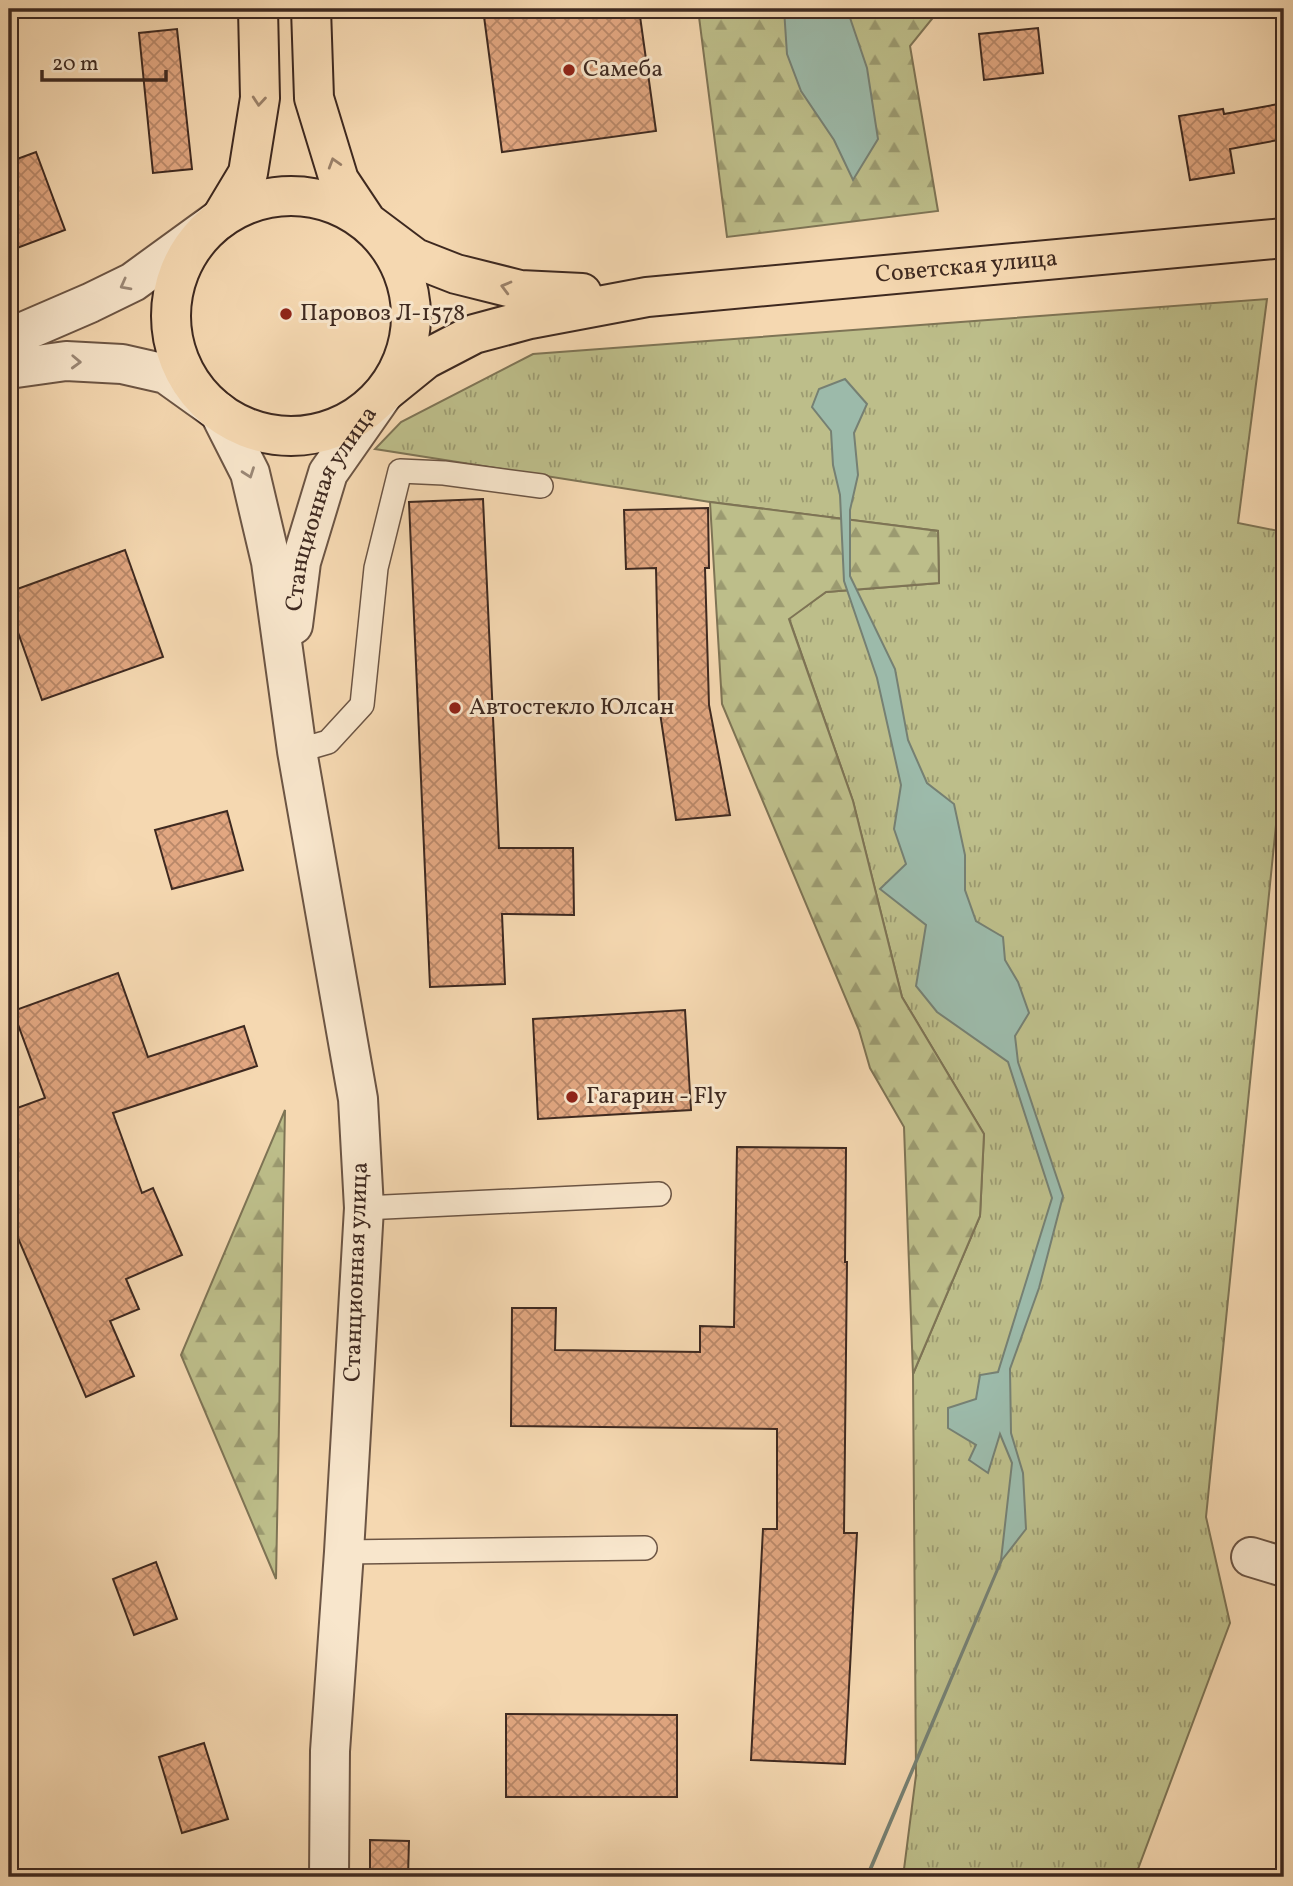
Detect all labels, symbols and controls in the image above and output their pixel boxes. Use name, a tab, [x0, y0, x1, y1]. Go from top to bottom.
scale bar	[42, 38, 166, 82]
text: 20 m	[52, 50, 98, 79]
place label: Самеба	[583, 53, 663, 87]
marker: Самеба	[561, 62, 577, 78]
one-way arrow	[252, 96, 267, 107]
one-way arrow	[328, 157, 343, 169]
street label: Советская улица	[874, 242, 1059, 293]
one-way arrow	[120, 277, 133, 291]
one-way arrow	[500, 281, 512, 295]
place label: Паровоз Л-1578	[300, 297, 465, 331]
marker: Паровоз Л-1578	[278, 306, 294, 322]
one-way arrow	[71, 354, 82, 369]
street label: Станционная улица	[278, 400, 386, 613]
one-way arrow	[240, 467, 254, 479]
place label: Автостекло Юлсан	[469, 691, 674, 725]
marker: Автостекло Юлсан	[447, 700, 463, 716]
place label: Гагарин - Fly	[586, 1080, 727, 1114]
marker: Гагарин - Fly	[564, 1089, 580, 1105]
street label: Станционная улица	[336, 1161, 378, 1383]

